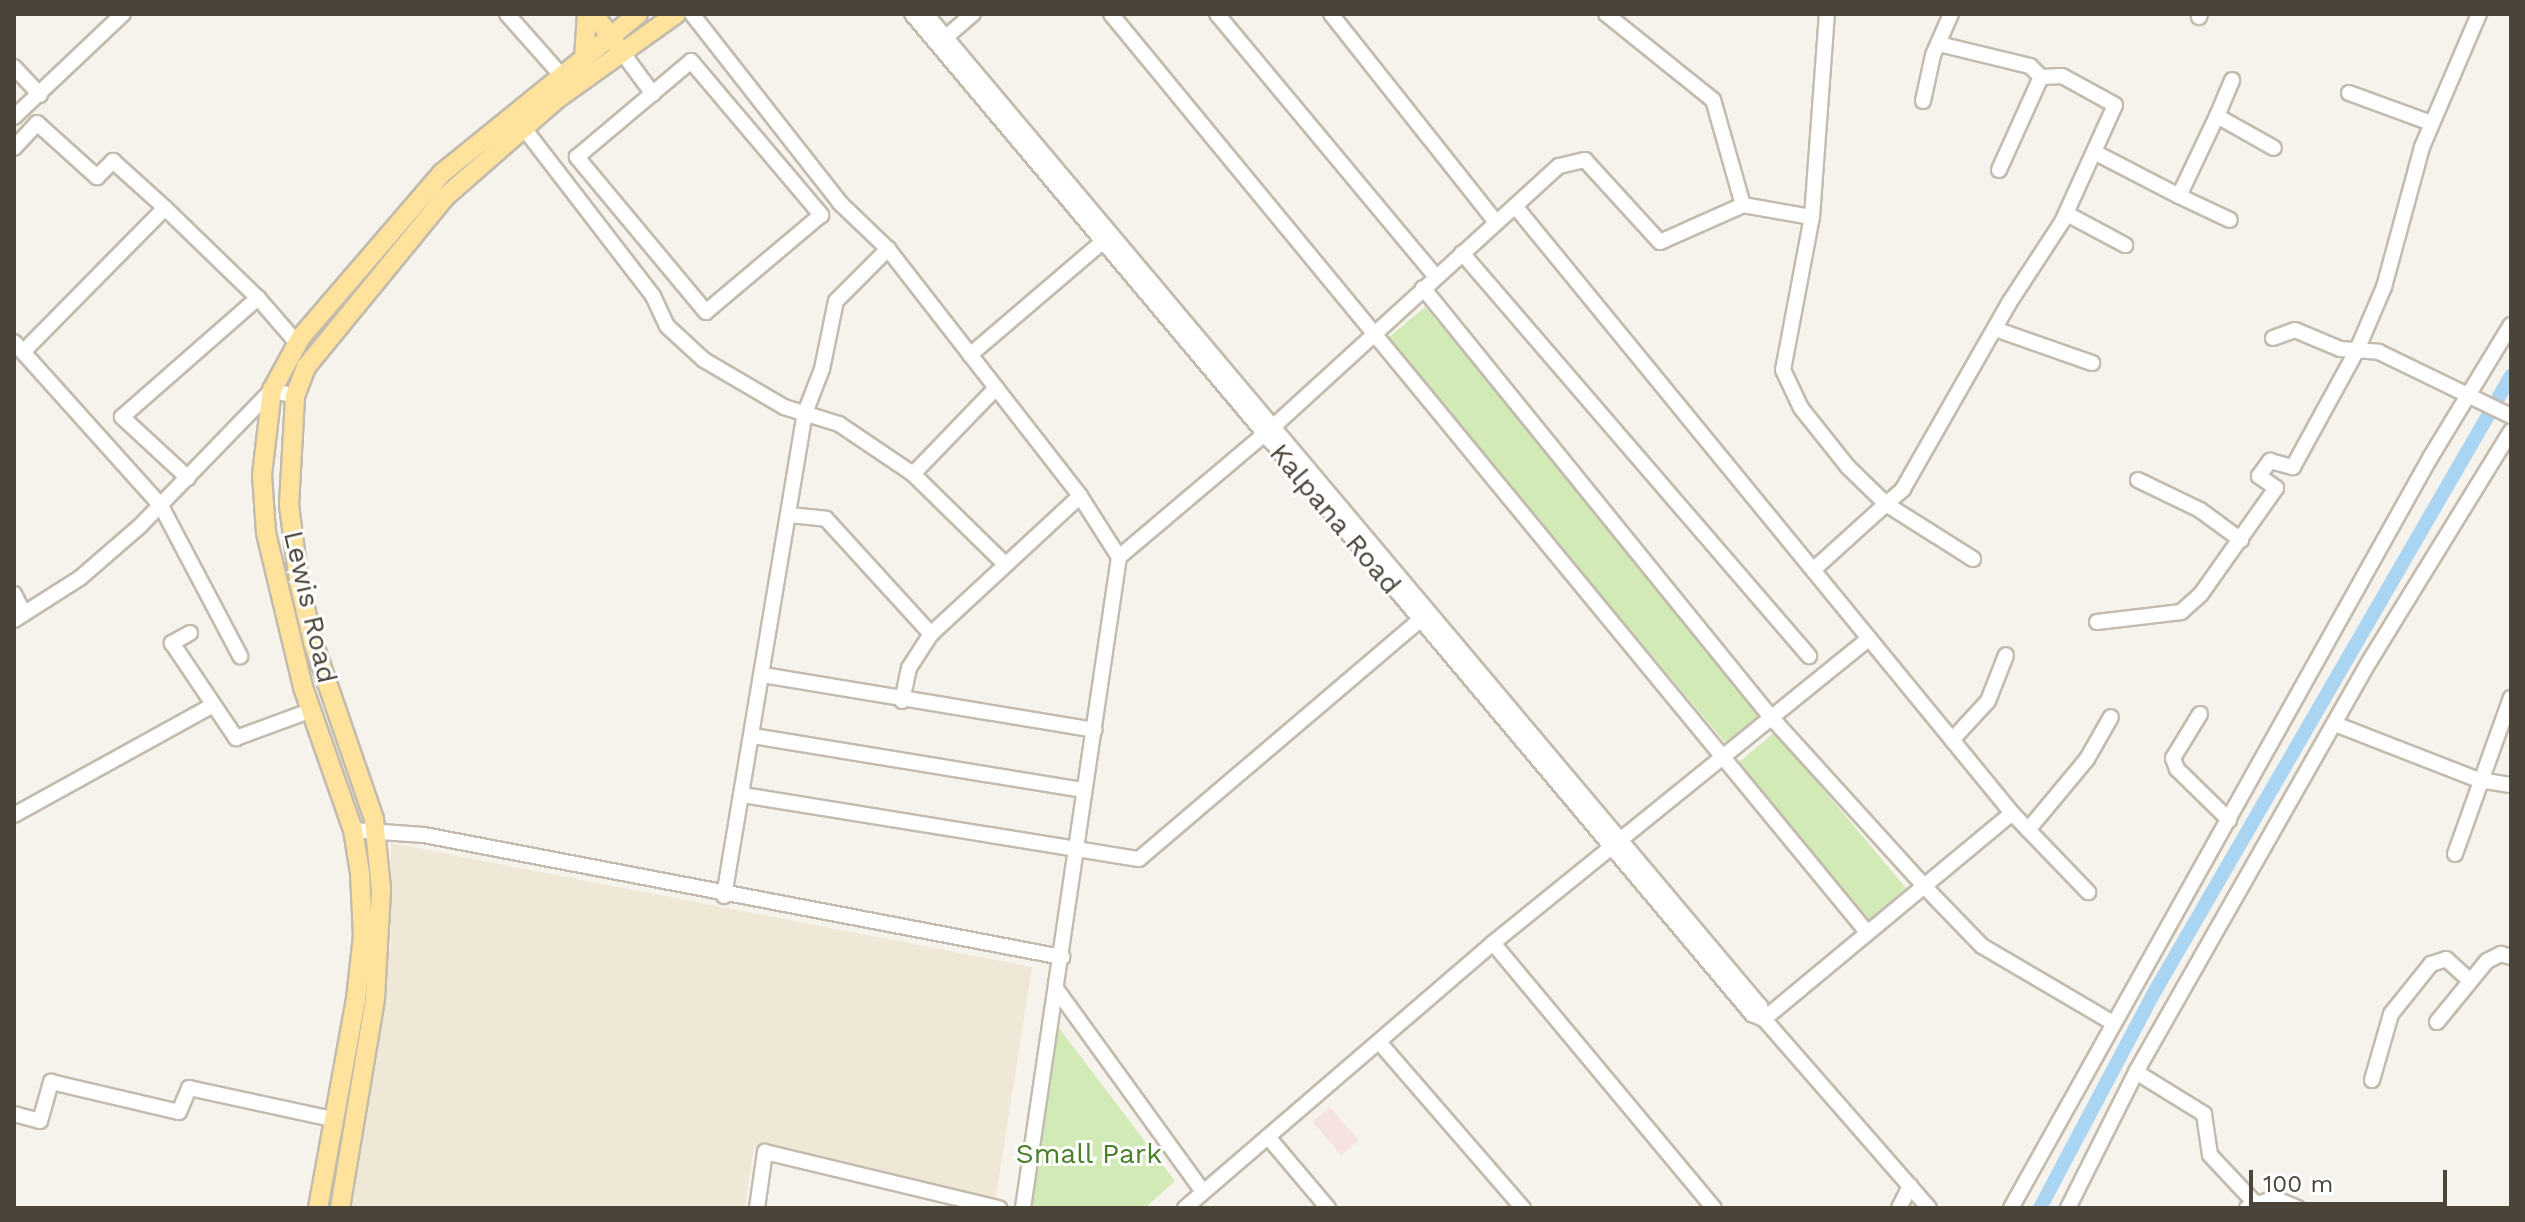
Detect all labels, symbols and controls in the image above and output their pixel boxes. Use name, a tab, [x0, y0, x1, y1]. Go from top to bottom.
street label: Kalpana Road	[1262, 437, 1408, 601]
street label: Lewis Road	[276, 527, 344, 687]
park label: Small Park	[1015, 1137, 1163, 1171]
scale bar	[2253, 1154, 2451, 1204]
text: 100 m	[2263, 1170, 2333, 1198]

